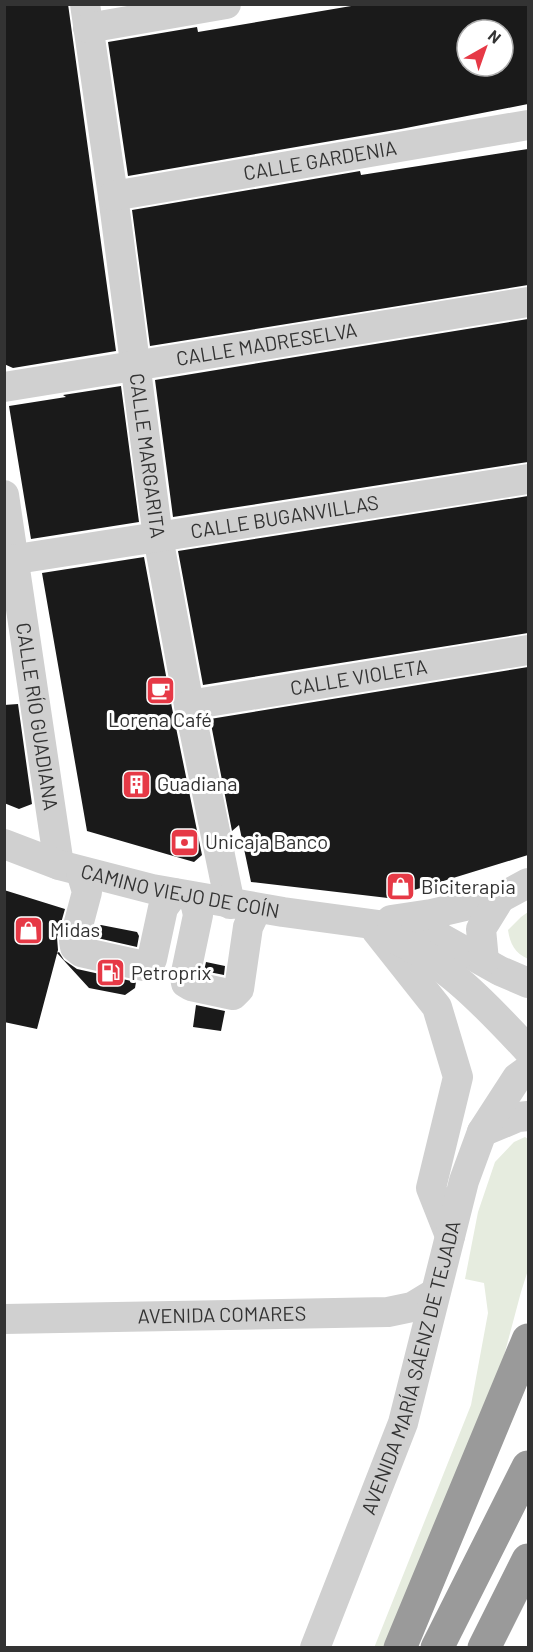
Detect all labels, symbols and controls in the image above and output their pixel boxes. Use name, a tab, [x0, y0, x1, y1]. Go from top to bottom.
north arrow	[455, 18, 515, 78]
text: N	[485, 25, 505, 47]
street label: CALLE GARDENIA	[241, 135, 398, 185]
street label: CALLE MADRESELVA	[174, 317, 359, 370]
street label: CALLE MARGARITA	[126, 372, 171, 539]
street label: CALLE BUGANVILLAS	[189, 490, 380, 543]
street label: CALLE RÍO GUADIANA	[12, 621, 64, 812]
street label: CALLE VIOLETA	[288, 654, 429, 699]
cafe icon: Lorena Café	[144, 674, 176, 706]
place label: Lorena Café	[108, 707, 212, 731]
building icon: Guadiana	[120, 768, 152, 800]
place label: Guadiana	[157, 771, 237, 795]
bank icon: Unicaja Banco	[168, 826, 200, 858]
place label: Unicaja Banco	[205, 829, 328, 853]
street label: CAMINO VIEJO DE COÍN	[78, 858, 282, 922]
shop icon: Biciterapia	[384, 871, 416, 903]
place label: Biciterapia	[421, 874, 516, 898]
shop icon: Midas	[13, 914, 45, 946]
place label: Midas	[50, 917, 100, 941]
fuel station icon: Petroprix	[94, 957, 126, 989]
place label: Petroprix	[131, 960, 212, 984]
street label: AVENIDA MARÍA SÁENZ DE TEJADA	[355, 1218, 465, 1518]
street label: AVENIDA COMARES	[137, 1300, 306, 1328]

